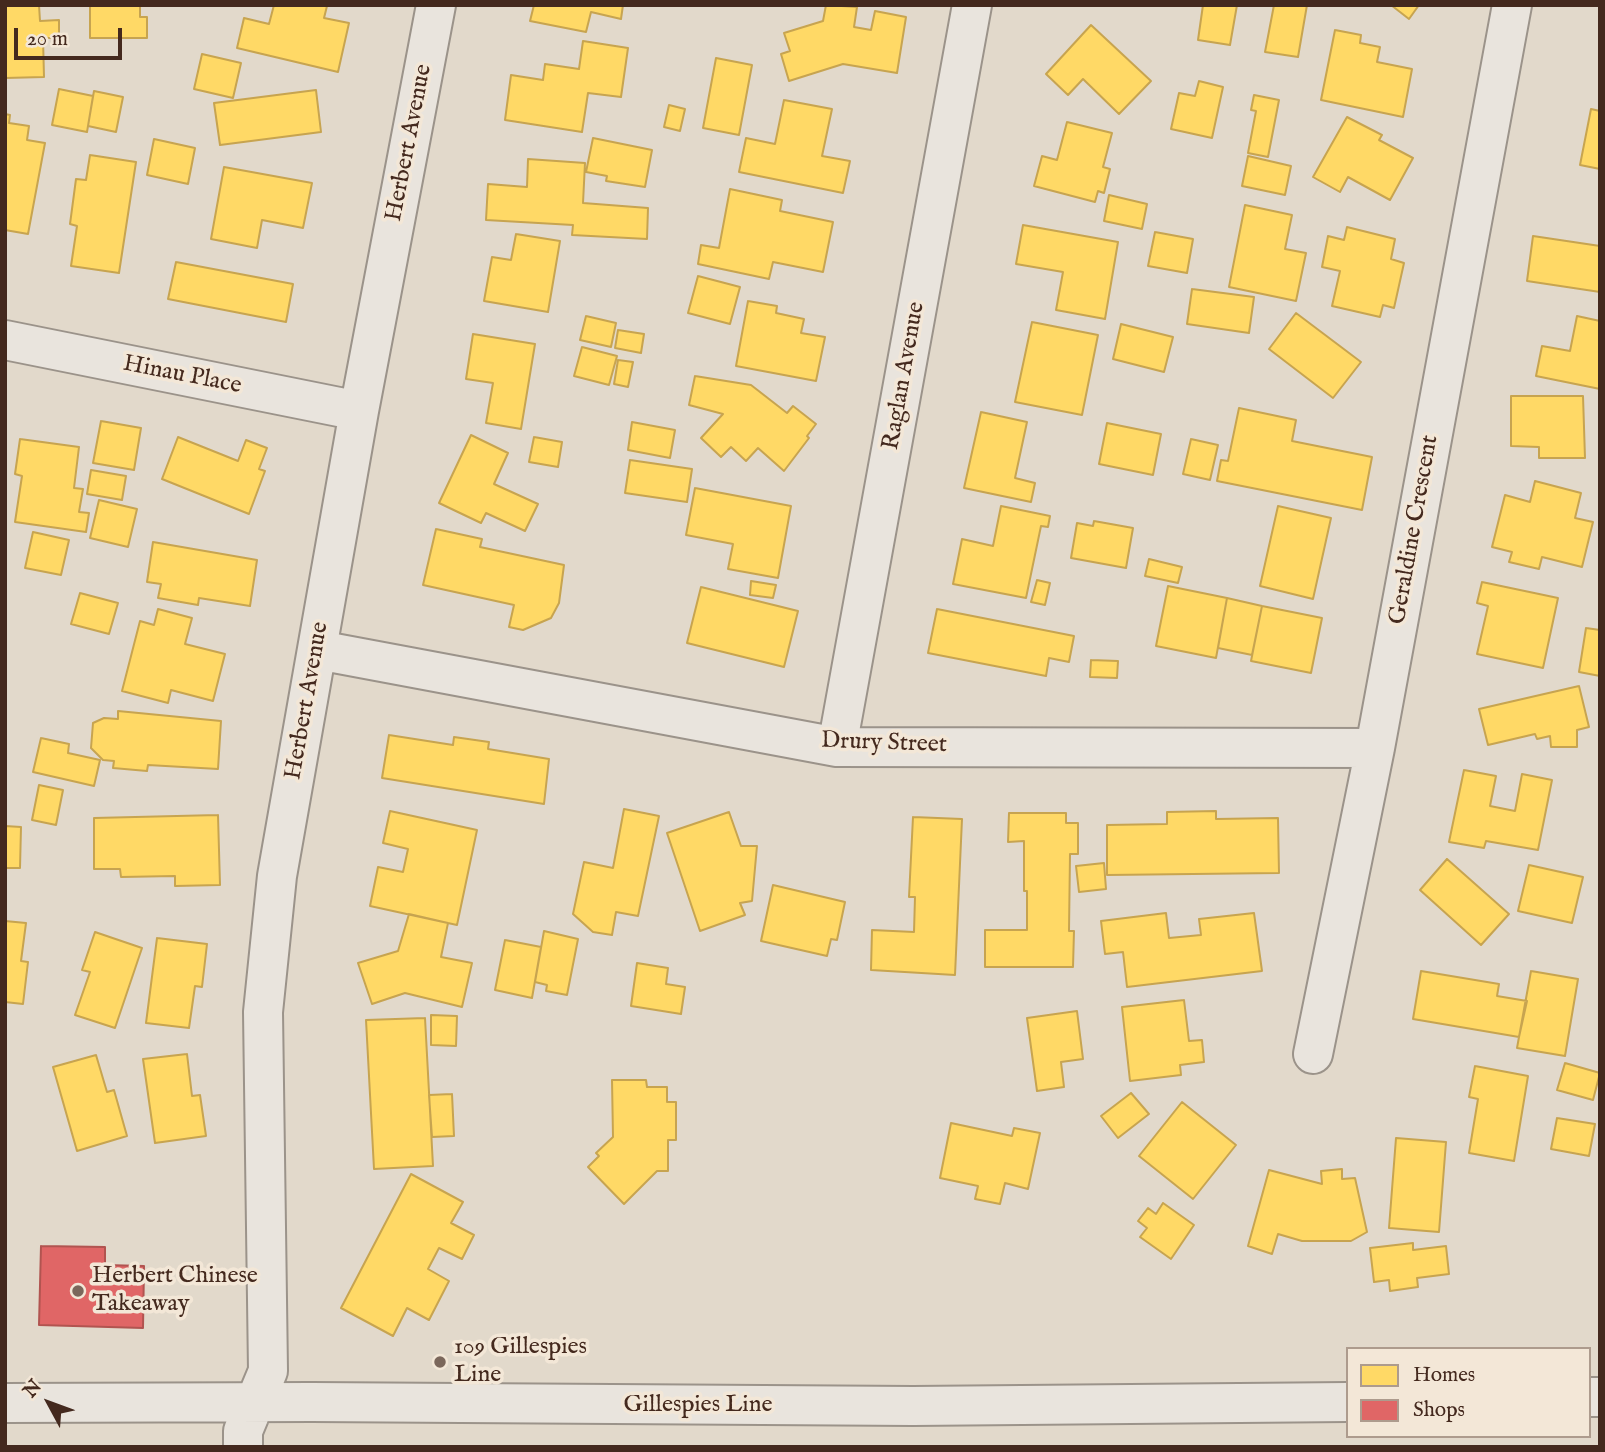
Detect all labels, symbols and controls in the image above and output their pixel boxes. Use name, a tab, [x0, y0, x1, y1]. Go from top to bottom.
scale bar	[18, 14, 126, 58]
text: 20 m	[27, 26, 68, 53]
street label: Herbert Avenue	[381, 62, 439, 224]
street label: Raglan Avenue	[878, 300, 932, 452]
street label: Hinau Place	[120, 350, 244, 402]
street label: Geraldine Crescent	[1384, 433, 1446, 627]
street label: Herbert Avenue	[280, 620, 336, 782]
street label: Drury Street	[821, 727, 947, 761]
place label: Herbert Chinese Takeaway	[92, 1263, 258, 1319]
marker: Herbert Chinese Takeaway	[70, 1283, 86, 1299]
place label: 109 Gillespies Line	[454, 1334, 587, 1390]
legend	[1346, 1347, 1591, 1438]
marker: 109 Gillespies Line	[432, 1354, 448, 1370]
text: Homes	[1413, 1362, 1475, 1389]
north arrow	[14, 1368, 84, 1438]
text: N	[19, 1375, 48, 1403]
street label: Gillespies Line	[623, 1392, 773, 1420]
text: Shops	[1413, 1397, 1465, 1424]

